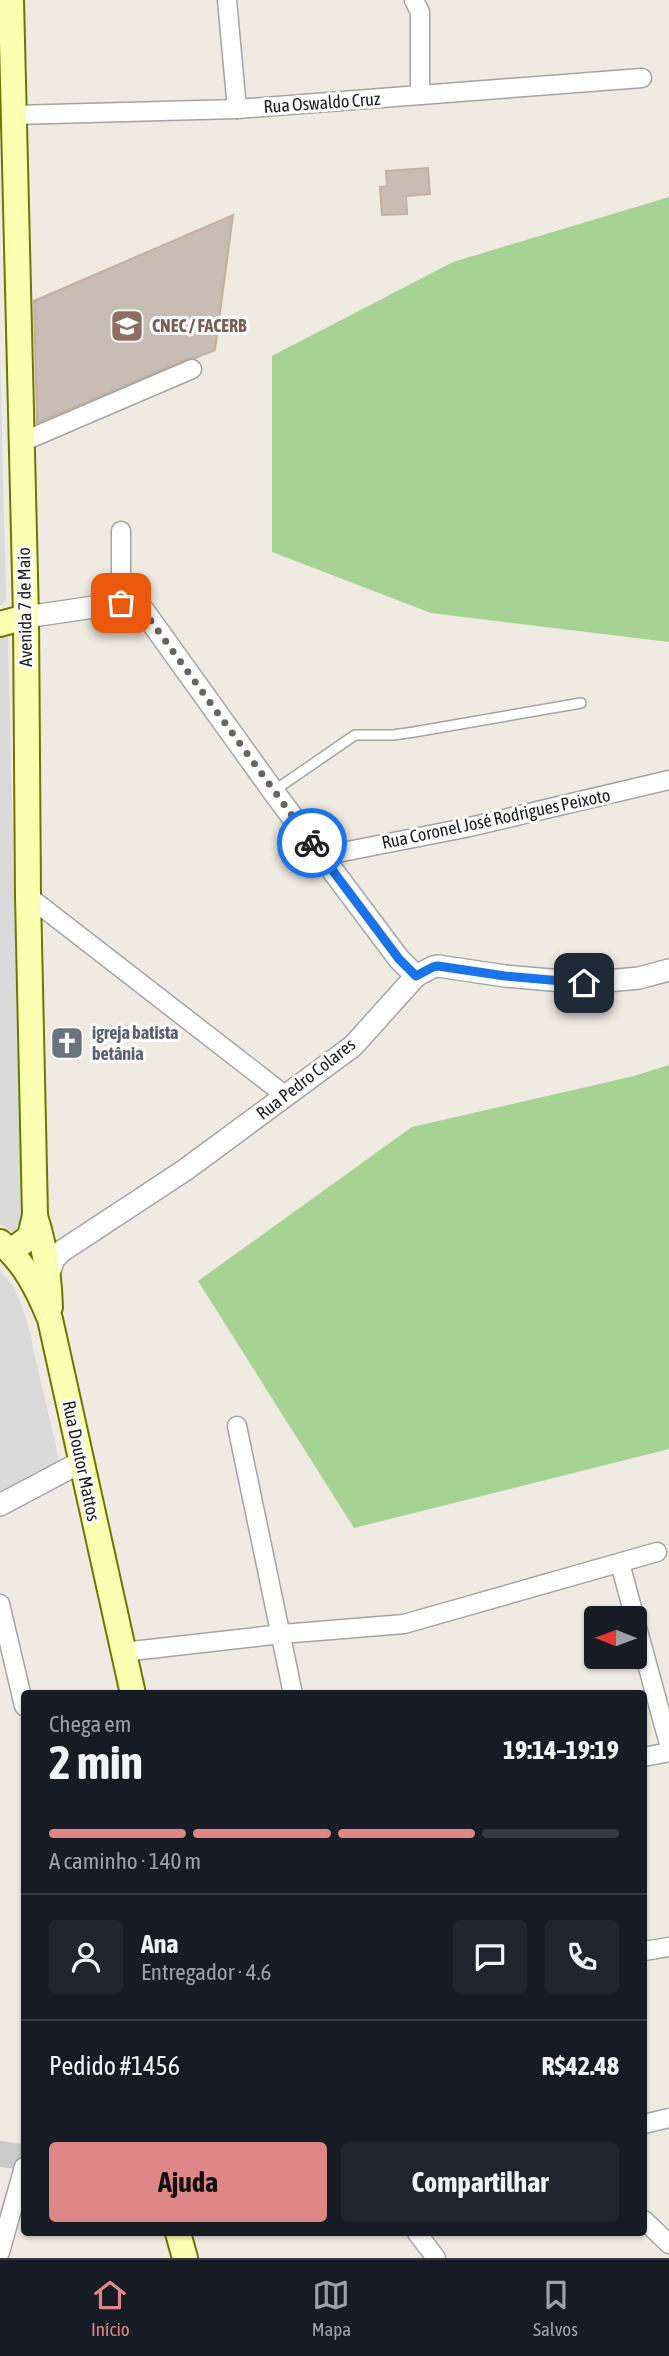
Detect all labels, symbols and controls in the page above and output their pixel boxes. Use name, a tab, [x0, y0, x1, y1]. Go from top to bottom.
street label: Rua Oswaldo Cruz	[263, 88, 382, 117]
school or university icon: CNEC / FACERB	[108, 307, 146, 345]
place label: CNEC / FACERB	[152, 315, 247, 336]
street label: Avenida 7 de Maio	[13, 547, 36, 667]
pin	[91, 573, 151, 633]
icon: bag	[102, 584, 140, 622]
street label: Rua Coronel José Rodrigues Peixoto	[380, 784, 612, 853]
courier	[277, 808, 347, 878]
icon: bike	[293, 824, 331, 862]
pin	[554, 953, 614, 1013]
icon: home	[565, 964, 603, 1002]
place label: igreja batista betânia	[92, 1022, 178, 1064]
church icon: igreja batista betânia	[48, 1024, 86, 1062]
street label: Rua Pedro Colares	[252, 1034, 359, 1124]
street label: Rua Doutor Mattos	[58, 1399, 104, 1523]
north arrow	[584, 1606, 648, 1670]
map controls	[584, 1606, 647, 1669]
text: Chega em	[49, 1711, 131, 1737]
text: 19:14–19:19	[503, 1735, 619, 1765]
text: 2 min	[49, 1736, 143, 1789]
text: A caminho · 140 m	[49, 1848, 201, 1874]
button: person	[49, 1920, 123, 1994]
button: chat	[453, 1920, 527, 1994]
button: phone	[545, 1920, 619, 1994]
text: Ana	[141, 1929, 178, 1959]
text: Entregador · 4.6	[141, 1959, 271, 1985]
text: Pedido #1456	[49, 2051, 180, 2081]
text: R$42.48	[542, 2051, 619, 2081]
button: Ajuda	[49, 2142, 327, 2222]
button: Compartilhar	[341, 2142, 619, 2222]
tab: Início	[91, 2276, 130, 2340]
tab: Mapa	[312, 2276, 351, 2340]
tab: Salvos	[533, 2276, 578, 2340]

